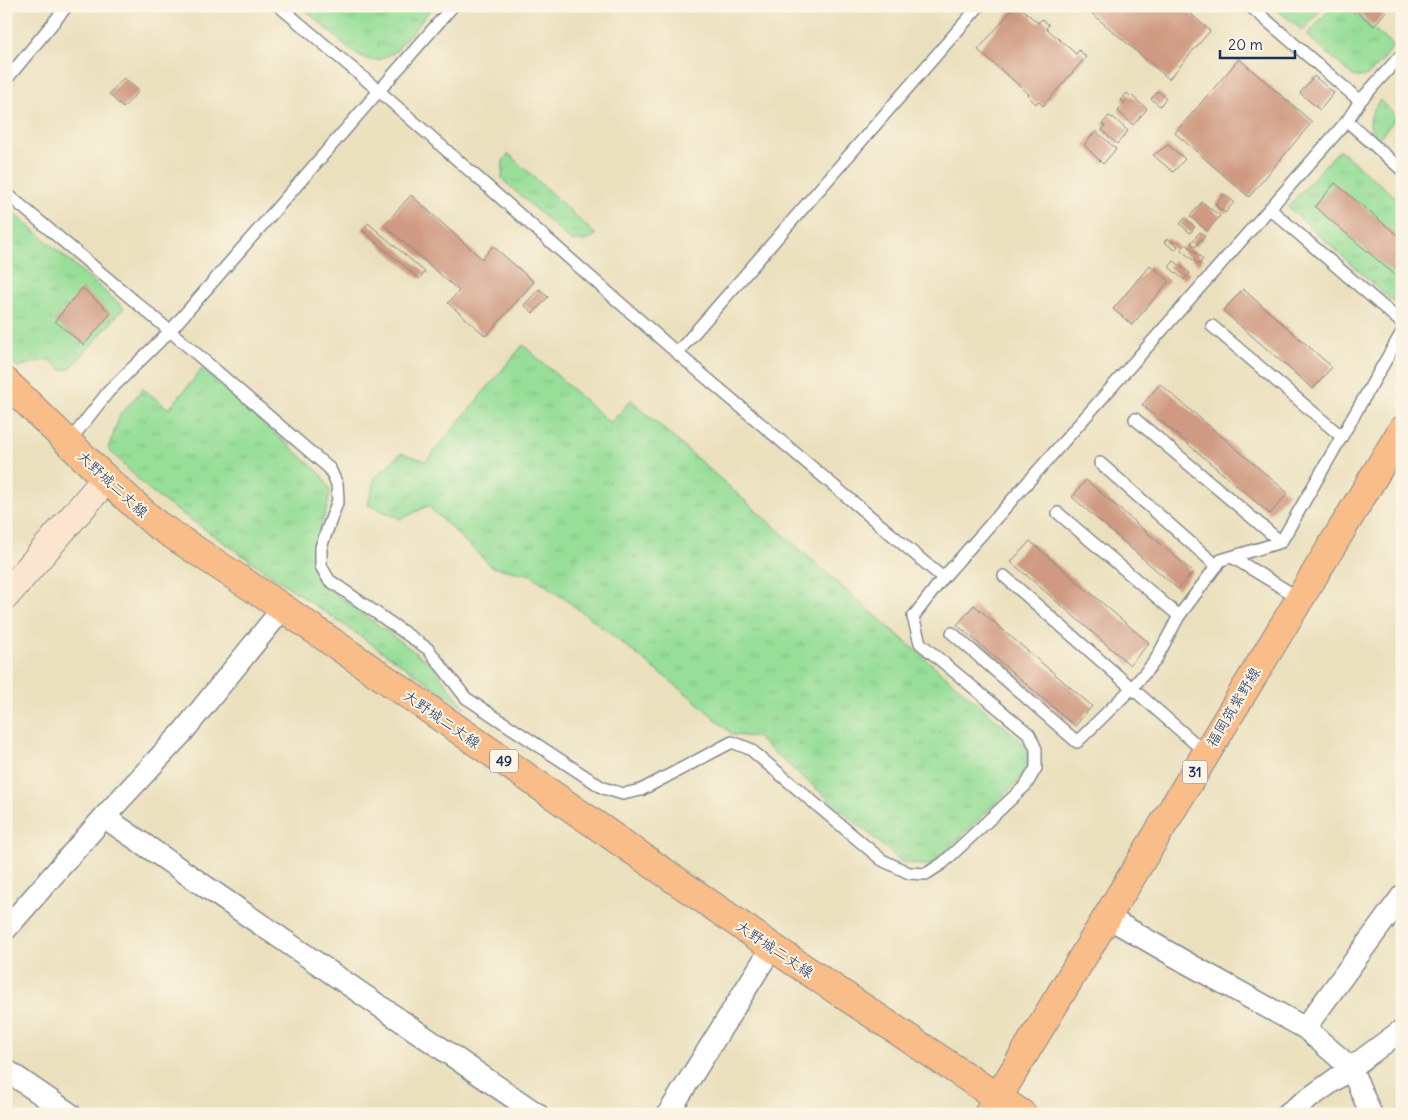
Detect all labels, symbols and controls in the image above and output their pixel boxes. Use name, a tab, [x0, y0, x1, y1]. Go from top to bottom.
scale bar	[1220, 28, 1296, 60]
text: 20 m	[1228, 35, 1263, 54]
street label: 大野城二丈線	[74, 446, 152, 522]
street label: 福岡筑紫野線	[1202, 664, 1264, 750]
street label: 大野城二丈線	[400, 685, 484, 753]
road number: 49	[490, 749, 518, 772]
road number: 31	[1182, 760, 1208, 784]
street label: 大野城二丈線	[732, 916, 818, 982]

